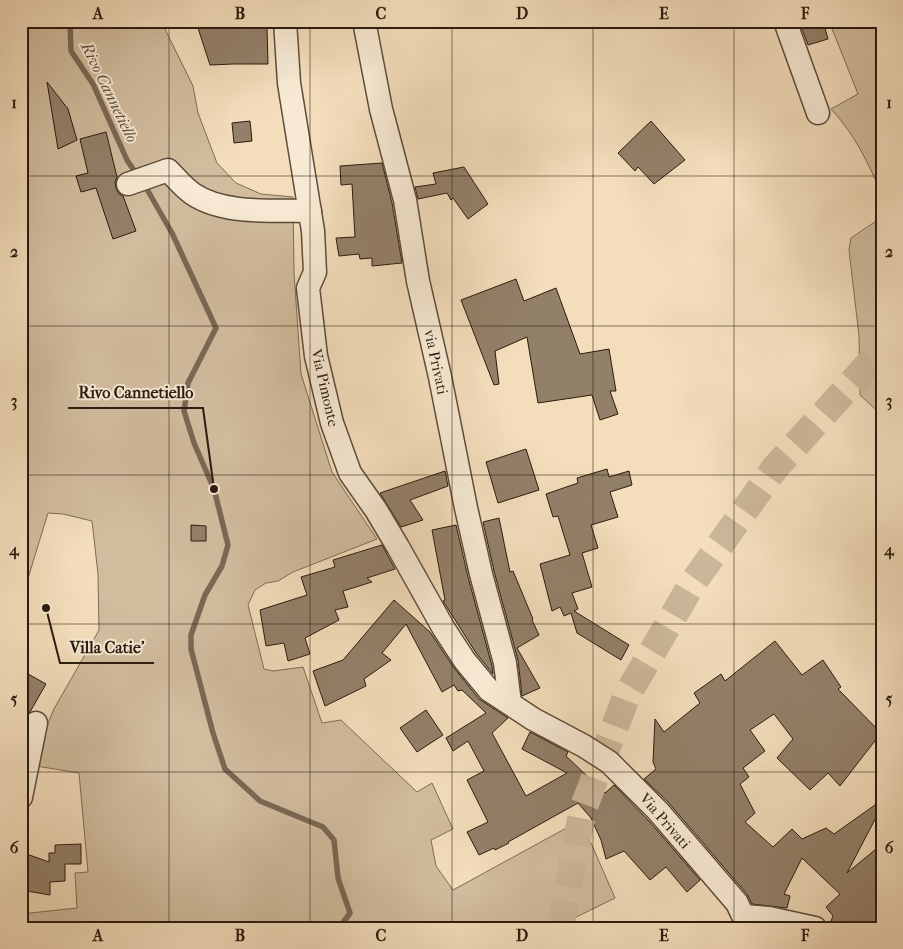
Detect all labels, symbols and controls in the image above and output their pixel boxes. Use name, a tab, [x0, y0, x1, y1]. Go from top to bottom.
text: A	[92, 4, 104, 23]
text: B	[235, 4, 245, 23]
text: C	[376, 4, 387, 23]
text: D	[516, 4, 528, 23]
text: E	[659, 4, 669, 23]
text: F	[800, 4, 810, 23]
water label: Rivo Cannetiello	[77, 38, 142, 146]
text: 1	[11, 93, 17, 112]
text: 1	[886, 93, 892, 112]
text: 2	[10, 242, 18, 261]
text: 2	[885, 242, 893, 261]
street label: via Privati	[420, 328, 452, 397]
street label: Via Pimonte	[307, 346, 343, 429]
callout: Rivo Cannetiello	[68, 377, 203, 408]
text: Rivo Cannetiello	[79, 383, 193, 402]
text: 3	[11, 391, 17, 411]
text: 3	[886, 391, 892, 411]
text: 4	[8, 540, 20, 560]
text: 4	[883, 540, 895, 560]
callout: Villa Catie'	[60, 632, 154, 663]
text: Villa Catie'	[69, 638, 145, 657]
text: 5	[11, 689, 18, 708]
text: 5	[886, 689, 893, 708]
street label: Via Privati	[635, 789, 694, 853]
text: 6	[10, 838, 19, 857]
text: 6	[885, 838, 894, 857]
text: A	[92, 926, 104, 945]
text: B	[235, 926, 245, 945]
text: C	[376, 926, 387, 945]
text: D	[516, 926, 528, 945]
text: E	[659, 926, 669, 945]
text: F	[800, 926, 810, 945]

